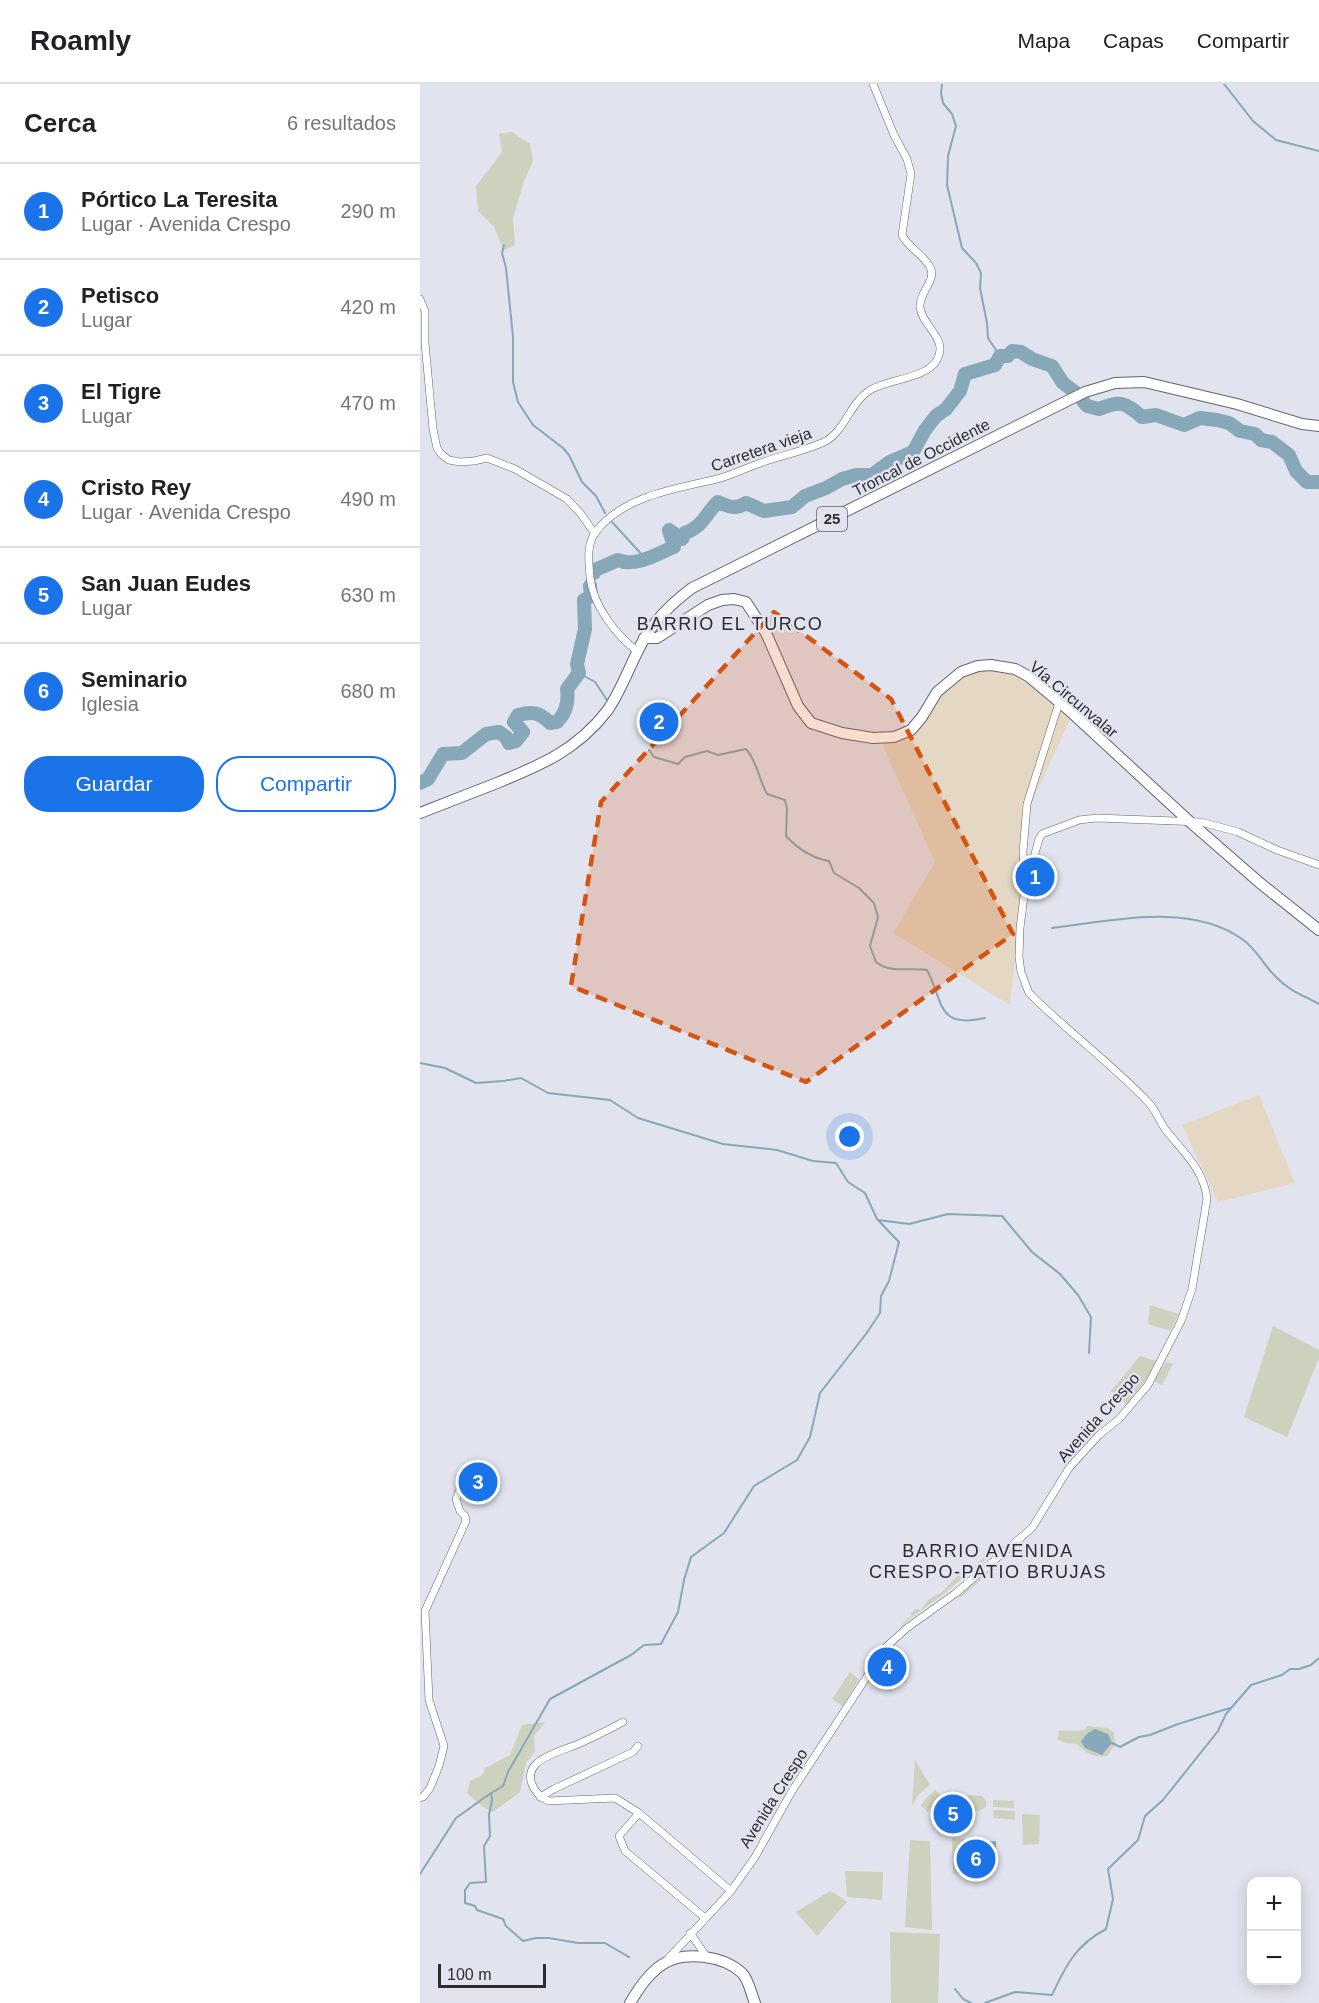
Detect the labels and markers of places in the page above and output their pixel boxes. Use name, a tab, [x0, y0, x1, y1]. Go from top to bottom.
pin: 2	[640, 700, 678, 744]
pin: 1	[1016, 854, 1054, 900]
pin: 3	[458, 1460, 498, 1504]
pin: 4	[868, 1644, 906, 1690]
pin: 5	[934, 1792, 972, 1836]
pin: 6	[956, 1836, 996, 1882]

